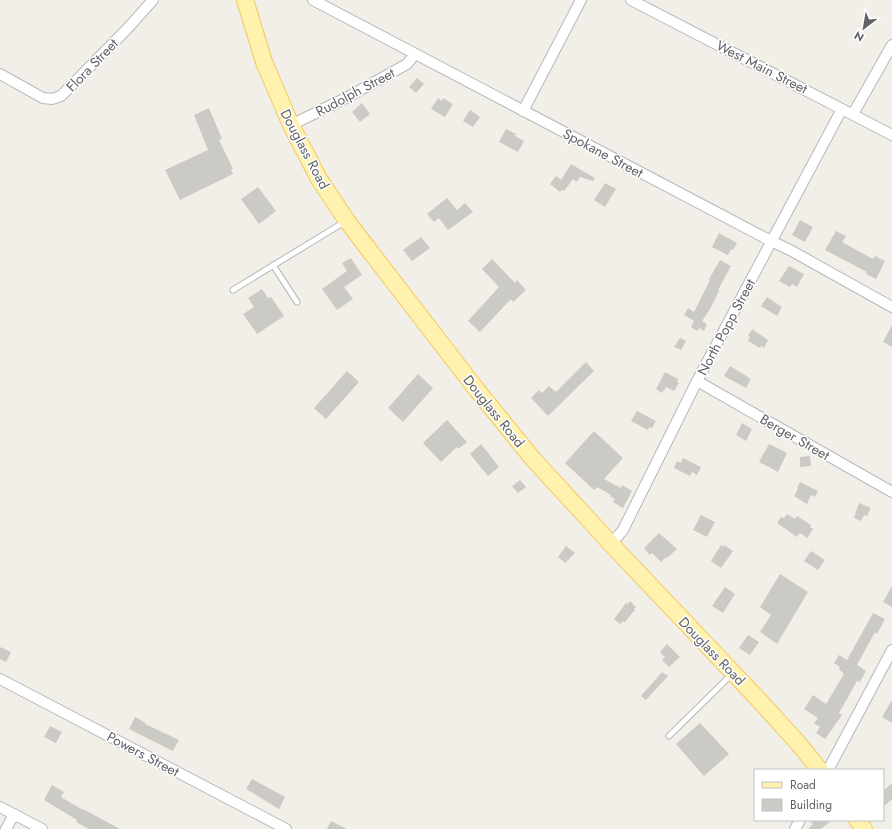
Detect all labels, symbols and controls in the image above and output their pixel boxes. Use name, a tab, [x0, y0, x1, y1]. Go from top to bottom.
north arrow	[844, 8, 884, 48]
text: N	[851, 27, 867, 46]
street label: Flora Street	[62, 33, 123, 96]
street label: West Main Street	[713, 35, 812, 99]
street label: Rudolph Street	[312, 62, 399, 121]
street label: Douglass Road	[275, 105, 335, 193]
street label: Spokane Street	[559, 123, 647, 183]
street label: North Popp Street	[692, 275, 760, 379]
street label: Douglass Road	[458, 370, 530, 452]
street label: Berger Street	[757, 409, 834, 465]
street label: Douglass Road	[674, 612, 750, 690]
street label: Powers Street	[103, 727, 183, 782]
legend	[754, 769, 884, 821]
text: Road	[790, 776, 816, 794]
text: Building	[790, 796, 832, 814]

